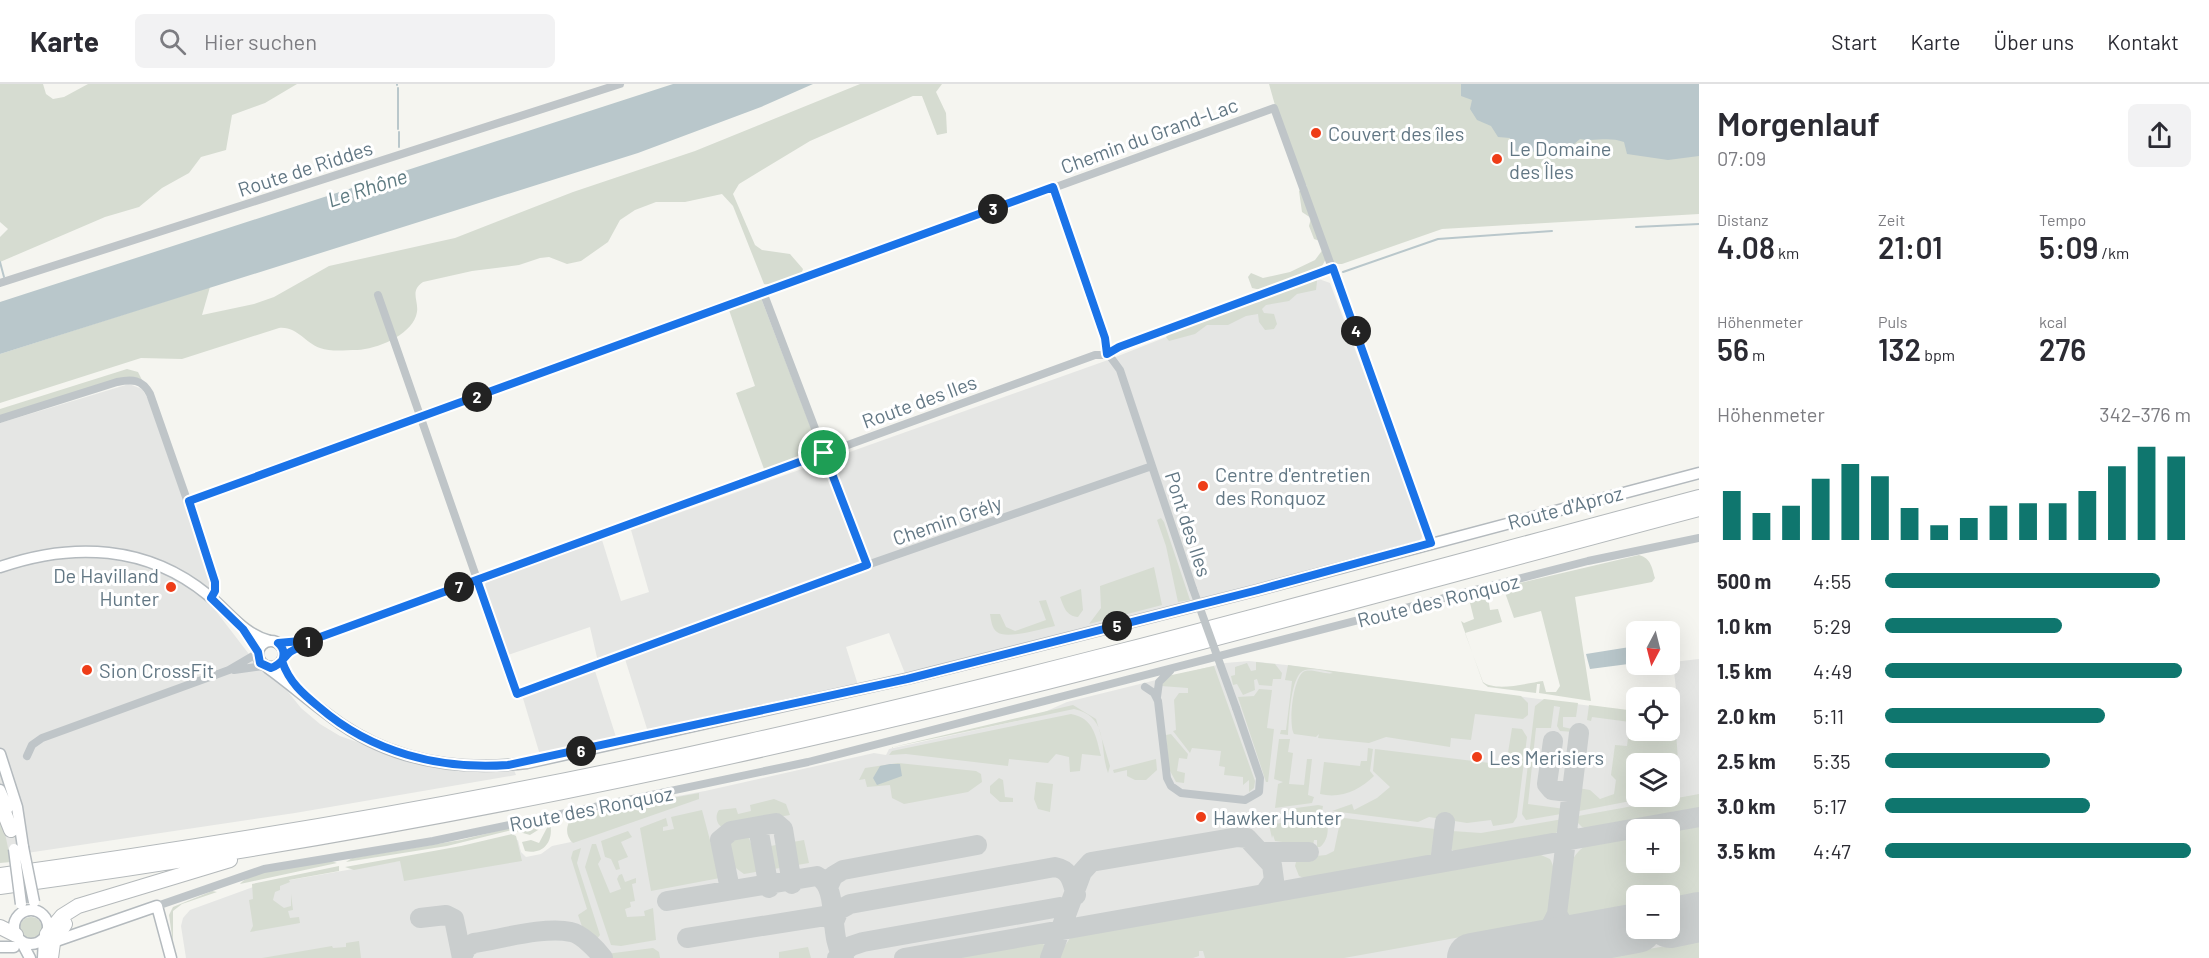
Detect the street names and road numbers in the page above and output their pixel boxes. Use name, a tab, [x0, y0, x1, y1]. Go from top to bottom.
street label: Chemin du Grand-Lac	[1057, 92, 1241, 178]
street label: Route de Riddes	[235, 135, 375, 201]
street label: Route des Iles	[858, 369, 980, 433]
street label: Pont des Iles	[1161, 468, 1217, 580]
street label: Route d'Aproz	[1505, 480, 1625, 534]
street label: Chemin Grély	[889, 490, 1005, 550]
street label: Route des Ronquoz	[1355, 568, 1521, 632]
street label: Route des Ronquoz	[507, 780, 675, 836]

